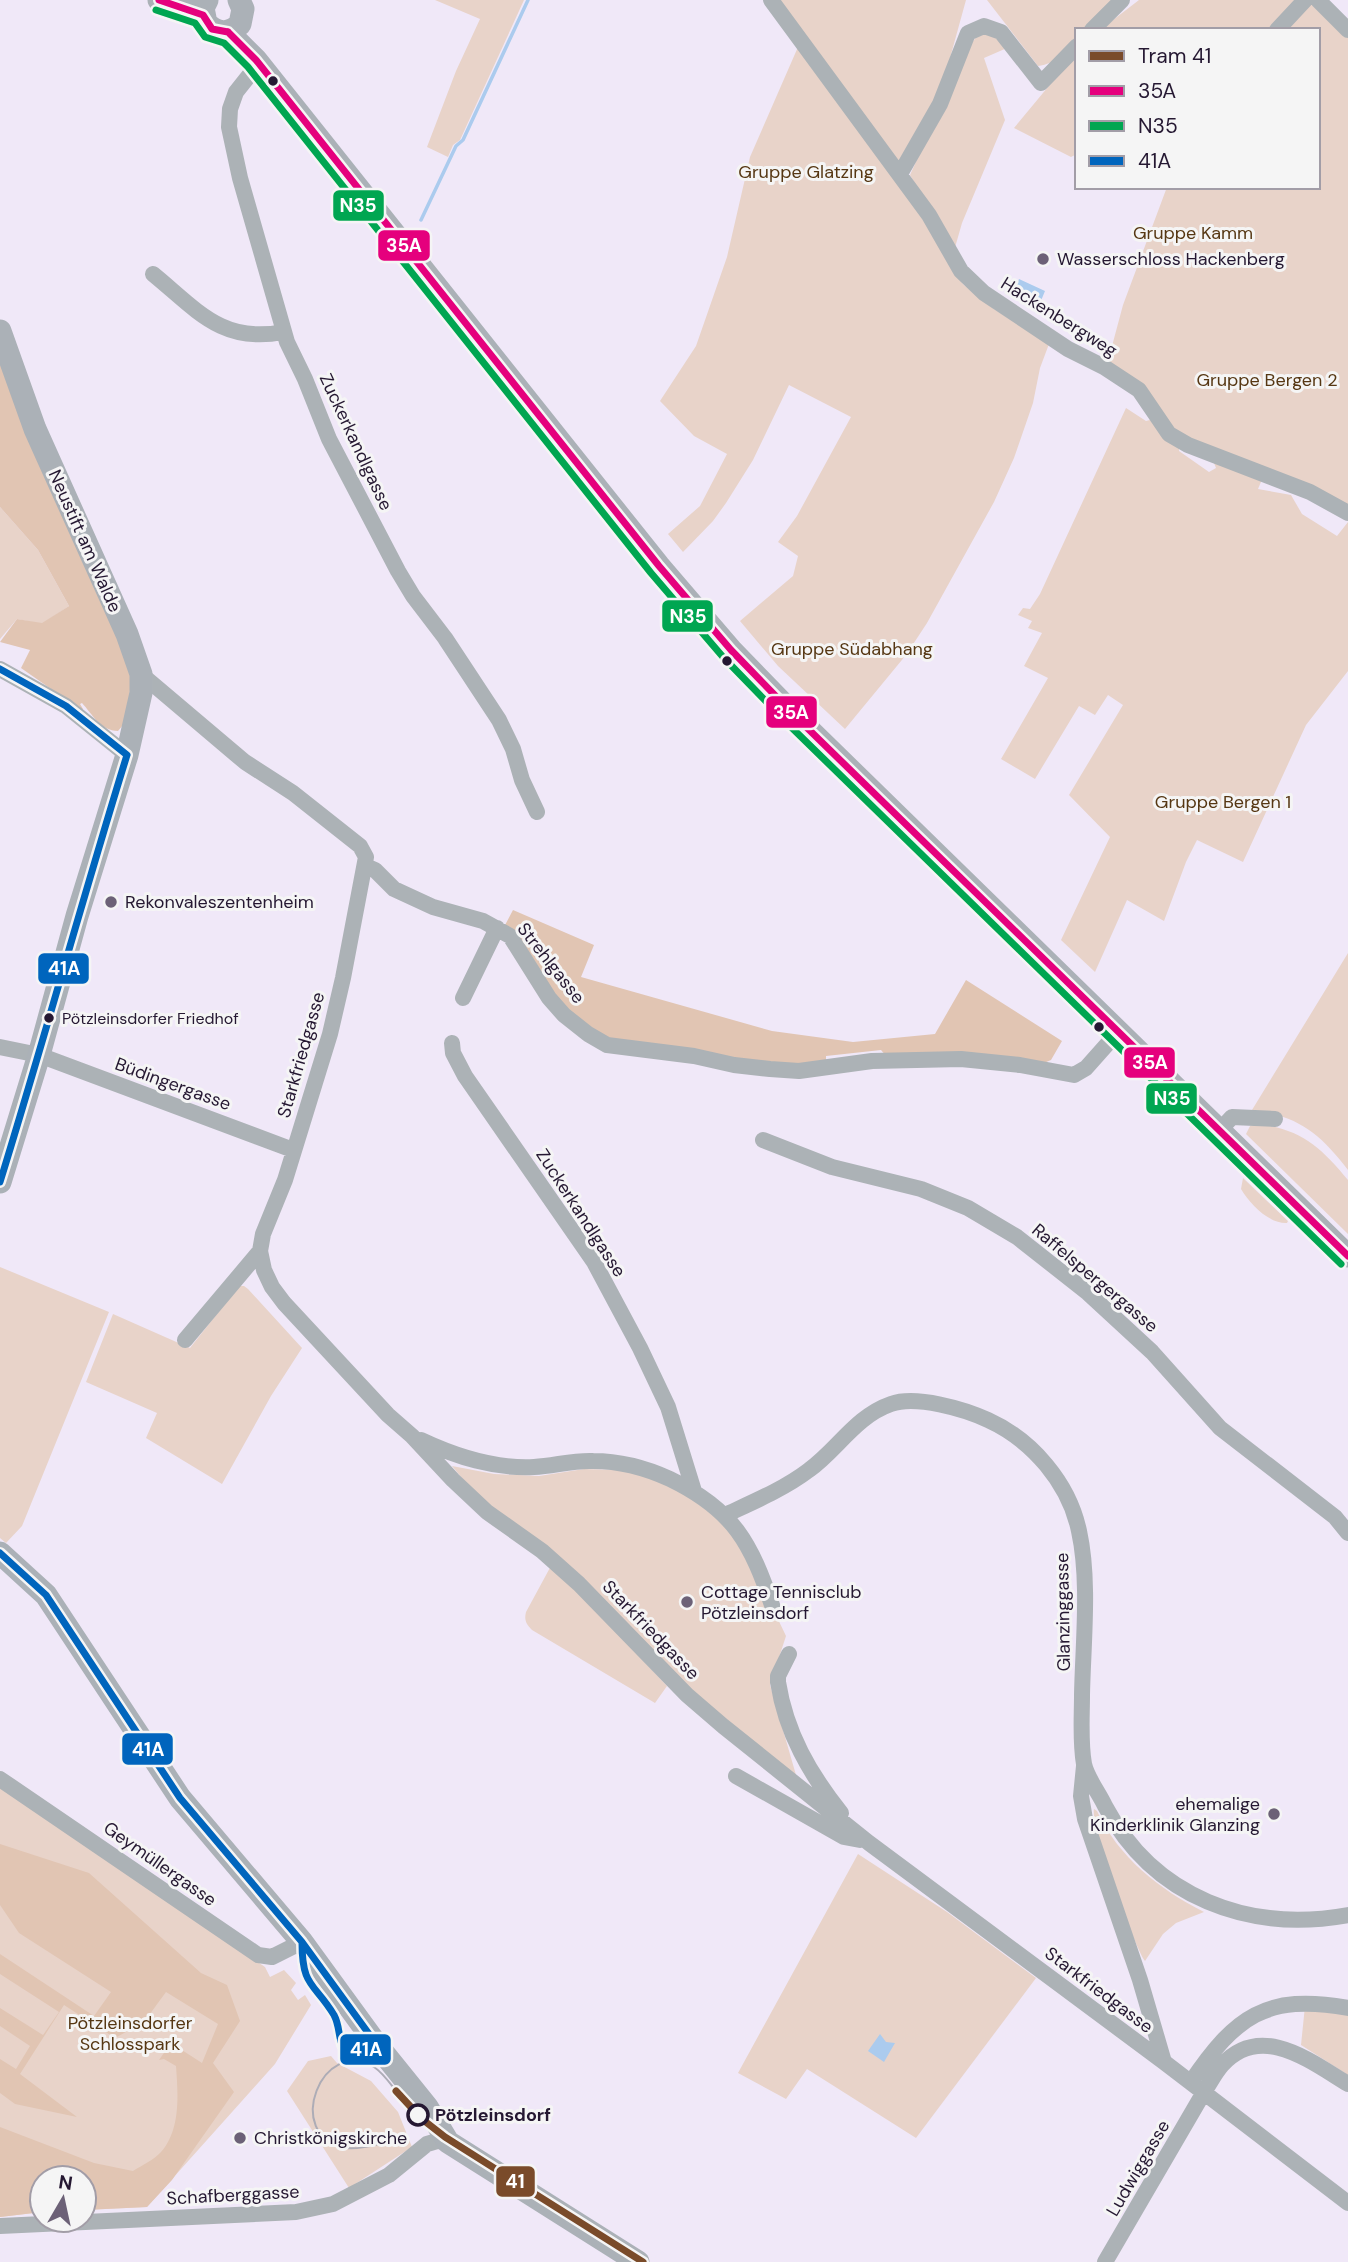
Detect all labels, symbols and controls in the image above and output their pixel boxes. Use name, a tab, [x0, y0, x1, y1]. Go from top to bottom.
legend	[1075, 28, 1320, 189]
text: Tram 41	[1138, 42, 1211, 70]
unlabelled marker	[266, 74, 280, 88]
text: 35A	[1138, 77, 1176, 105]
text: N35	[1138, 112, 1178, 140]
text: 41A	[1138, 147, 1171, 175]
park label: Gruppe Glatzing	[738, 160, 874, 184]
line badge: N35	[332, 189, 385, 222]
text: N35	[339, 193, 377, 218]
park label: Gruppe Kamm	[1133, 221, 1253, 245]
line badge: 35A	[377, 229, 431, 262]
text: 35A	[386, 233, 423, 258]
place label: Wasserschloss Hackenberg	[1057, 247, 1285, 271]
marker: Wasserschloss Hackenberg	[1035, 251, 1051, 267]
street label: Hackenbergweg	[996, 272, 1122, 362]
park label: Gruppe Bergen 2	[1196, 368, 1338, 392]
street label: Zuckerkandlgasse	[314, 370, 398, 514]
street label: Neustift am Walde	[43, 466, 127, 616]
line badge: N35	[661, 599, 714, 633]
text: N35	[669, 604, 707, 629]
park label: Gruppe Südabhang	[771, 637, 933, 661]
unlabelled marker	[720, 654, 734, 668]
line badge: 35A	[765, 695, 818, 729]
text: 35A	[773, 700, 810, 725]
park label: Gruppe Bergen 1	[1155, 790, 1291, 814]
place label: Rekonvaleszentenheim	[125, 890, 314, 914]
marker: Rekonvaleszentenheim	[103, 894, 119, 910]
street label: Strehlgasse	[512, 918, 590, 1008]
line badge: 41A	[37, 952, 90, 985]
text: 41A	[48, 956, 81, 981]
street label: Starkfriedgasse	[272, 989, 330, 1121]
place label: Pötzleinsdorfer Friedhof	[62, 1008, 239, 1029]
marker: Pötzleinsdorfer Friedhof	[42, 1011, 56, 1025]
unlabelled marker	[1092, 1020, 1106, 1034]
line badge: 35A	[1123, 1046, 1176, 1079]
text: 35A	[1132, 1050, 1169, 1075]
street label: Büdingergasse	[112, 1052, 234, 1116]
line badge: N35	[1145, 1082, 1198, 1115]
text: N35	[1153, 1086, 1191, 1111]
street label: Zuckerkandlgasse	[531, 1144, 631, 1282]
street label: Raffelspergergasse	[1027, 1218, 1163, 1338]
street label: Glanzinggasse	[1050, 1552, 1076, 1672]
street label: Starkfriedgasse	[597, 1575, 705, 1685]
place label: Cottage Tennisclub Pötzleinsdorf	[701, 1580, 861, 1625]
marker: Cottage Tennisclub Pötzleinsdorf	[679, 1594, 695, 1610]
line badge: 41A	[121, 1732, 174, 1766]
text: 41A	[132, 1737, 165, 1762]
place label: ehemalige Kinderklinik Glanzing	[1090, 1792, 1260, 1837]
marker: ehemalige Kinderklinik Glanzing	[1266, 1806, 1282, 1822]
street label: Geymüllergasse	[99, 1816, 221, 1912]
street label: Starkfriedgasse	[1040, 1941, 1158, 2039]
park label: Pötzleinsdorfer Schlosspark	[68, 2011, 193, 2056]
line badge: 41A	[339, 2033, 392, 2066]
text: 41A	[350, 2037, 383, 2062]
place label: Pötzleinsdorf	[435, 2103, 551, 2127]
marker: Pötzleinsdorf	[407, 2104, 429, 2126]
street label: Ludwiggasse	[1101, 2116, 1175, 2220]
place label: Christkönigskirche	[254, 2126, 407, 2150]
marker: Christkönigskirche	[232, 2130, 248, 2146]
north arrow	[28, 2164, 98, 2234]
line badge: 41	[495, 2165, 536, 2198]
text: N	[57, 2169, 74, 2196]
text: 41	[505, 2169, 525, 2194]
street label: Schafberggasse	[166, 2180, 300, 2210]

